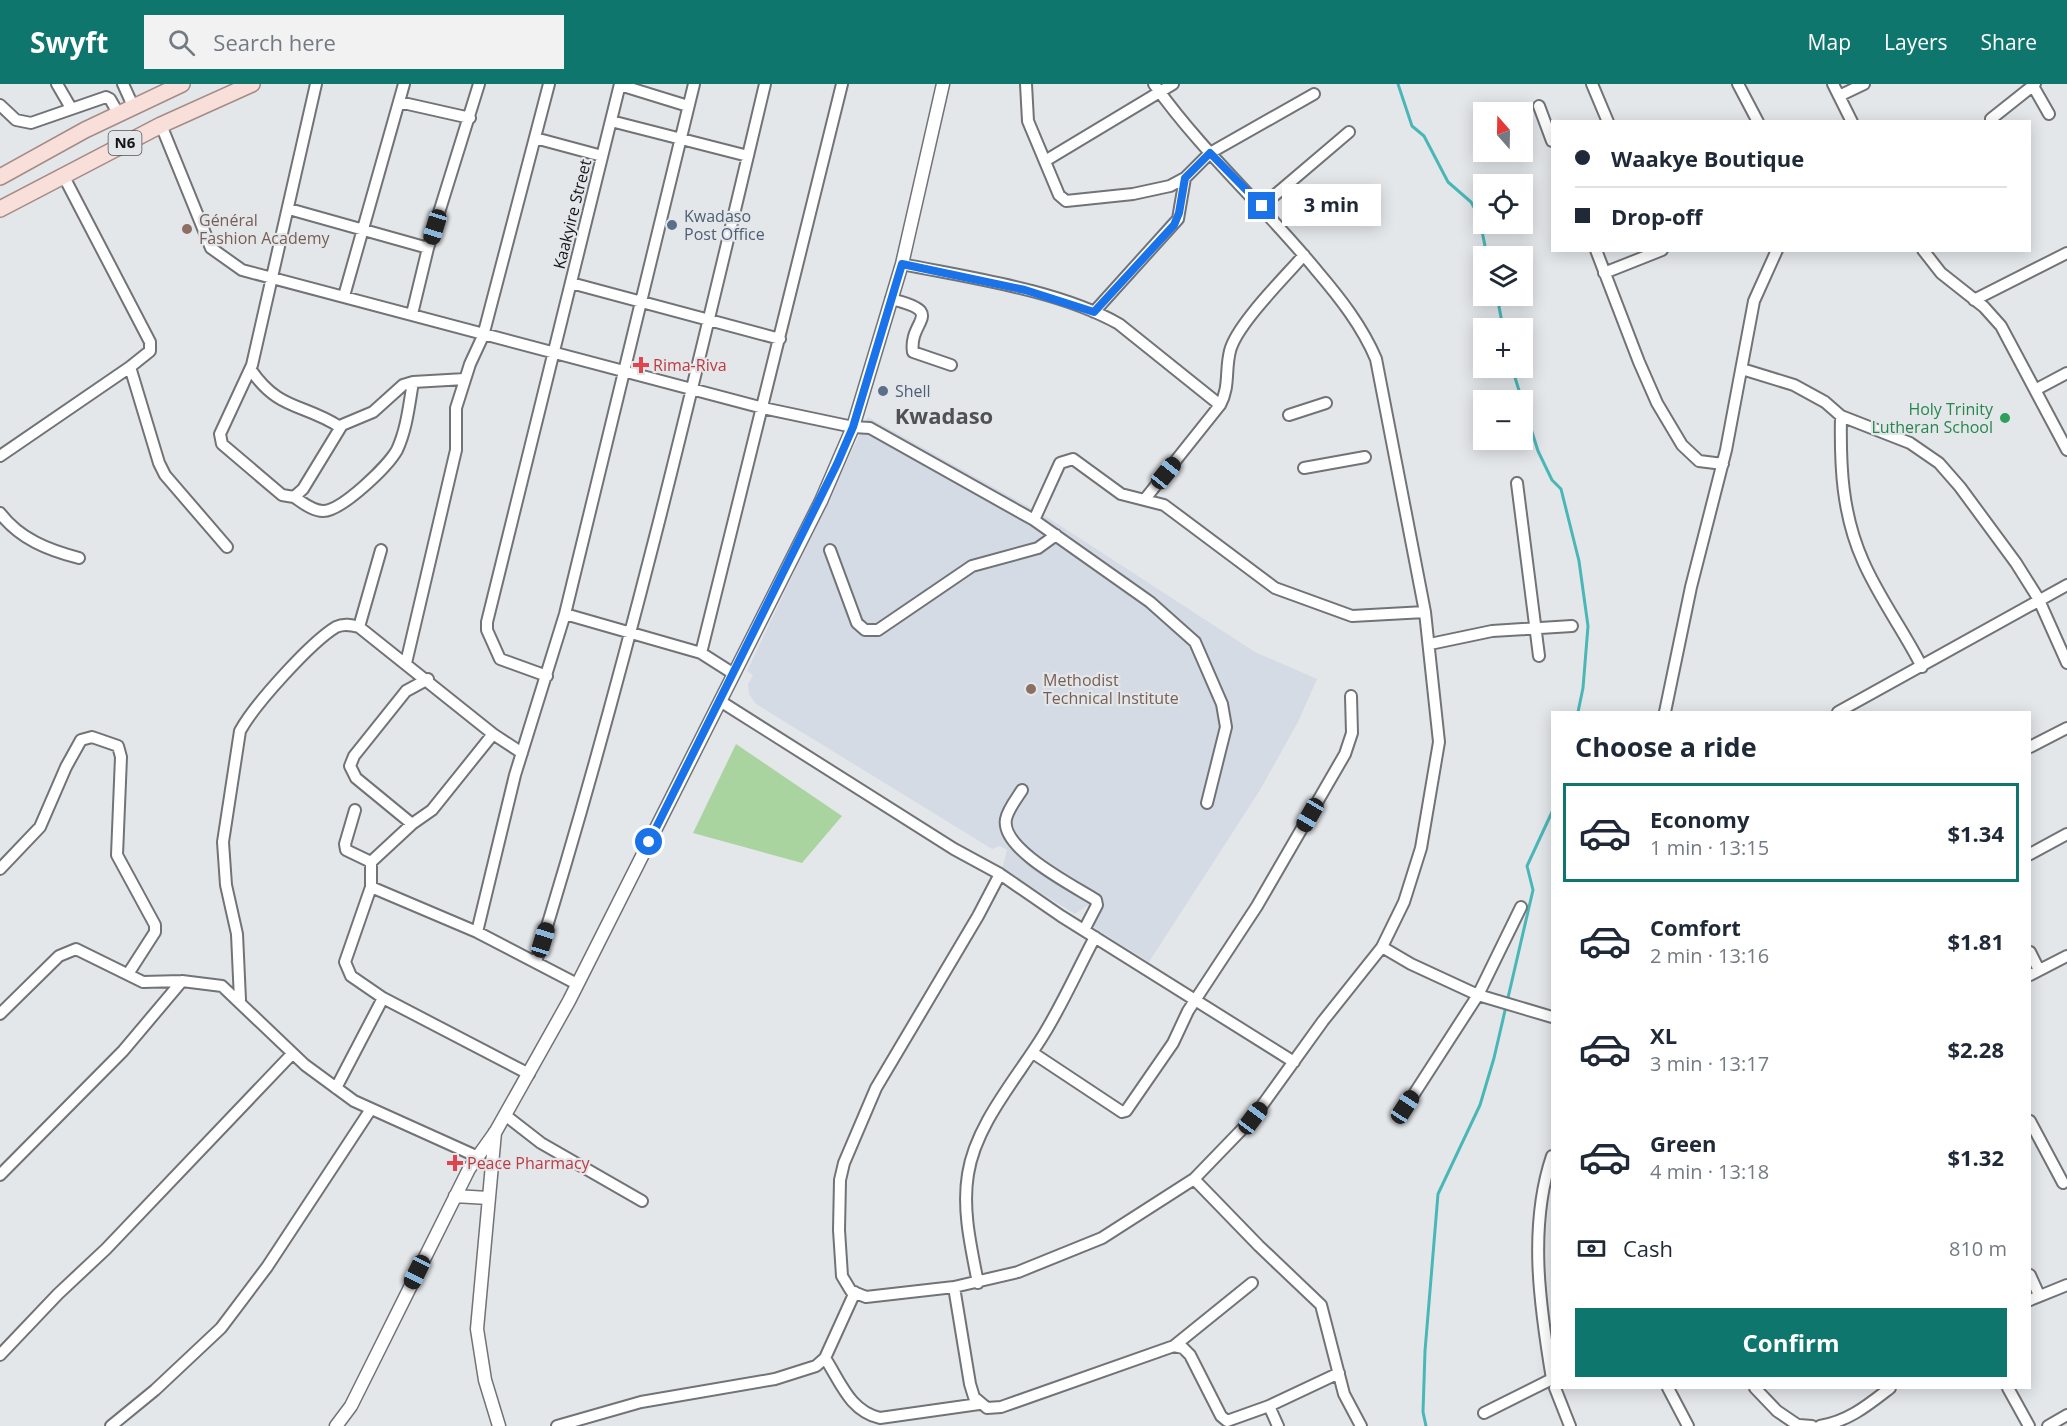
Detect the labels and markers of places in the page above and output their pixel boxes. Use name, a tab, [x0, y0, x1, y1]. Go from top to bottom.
place label: Kwadaso Post Office	[684, 205, 765, 245]
place label: Général Fashion Academy	[199, 209, 330, 249]
marker: Kwadaso Post Office	[665, 218, 679, 232]
marker: Général Fashion Academy	[180, 222, 194, 236]
place label: Rima-Riva	[653, 354, 727, 376]
marker: Rima-Riva	[634, 358, 648, 372]
place label: Shell	[895, 380, 931, 402]
marker: Shell	[876, 384, 890, 398]
place label: Holy Trinity Lutheran School	[1871, 398, 1994, 438]
marker: Holy Trinity Lutheran School	[1998, 411, 2012, 425]
place label: Methodist Technical Institute	[1043, 669, 1179, 709]
marker: Methodist Technical Institute	[1024, 682, 1038, 696]
place label: Peace Pharmacy	[467, 1152, 591, 1174]
marker: Peace Pharmacy	[448, 1156, 462, 1170]

